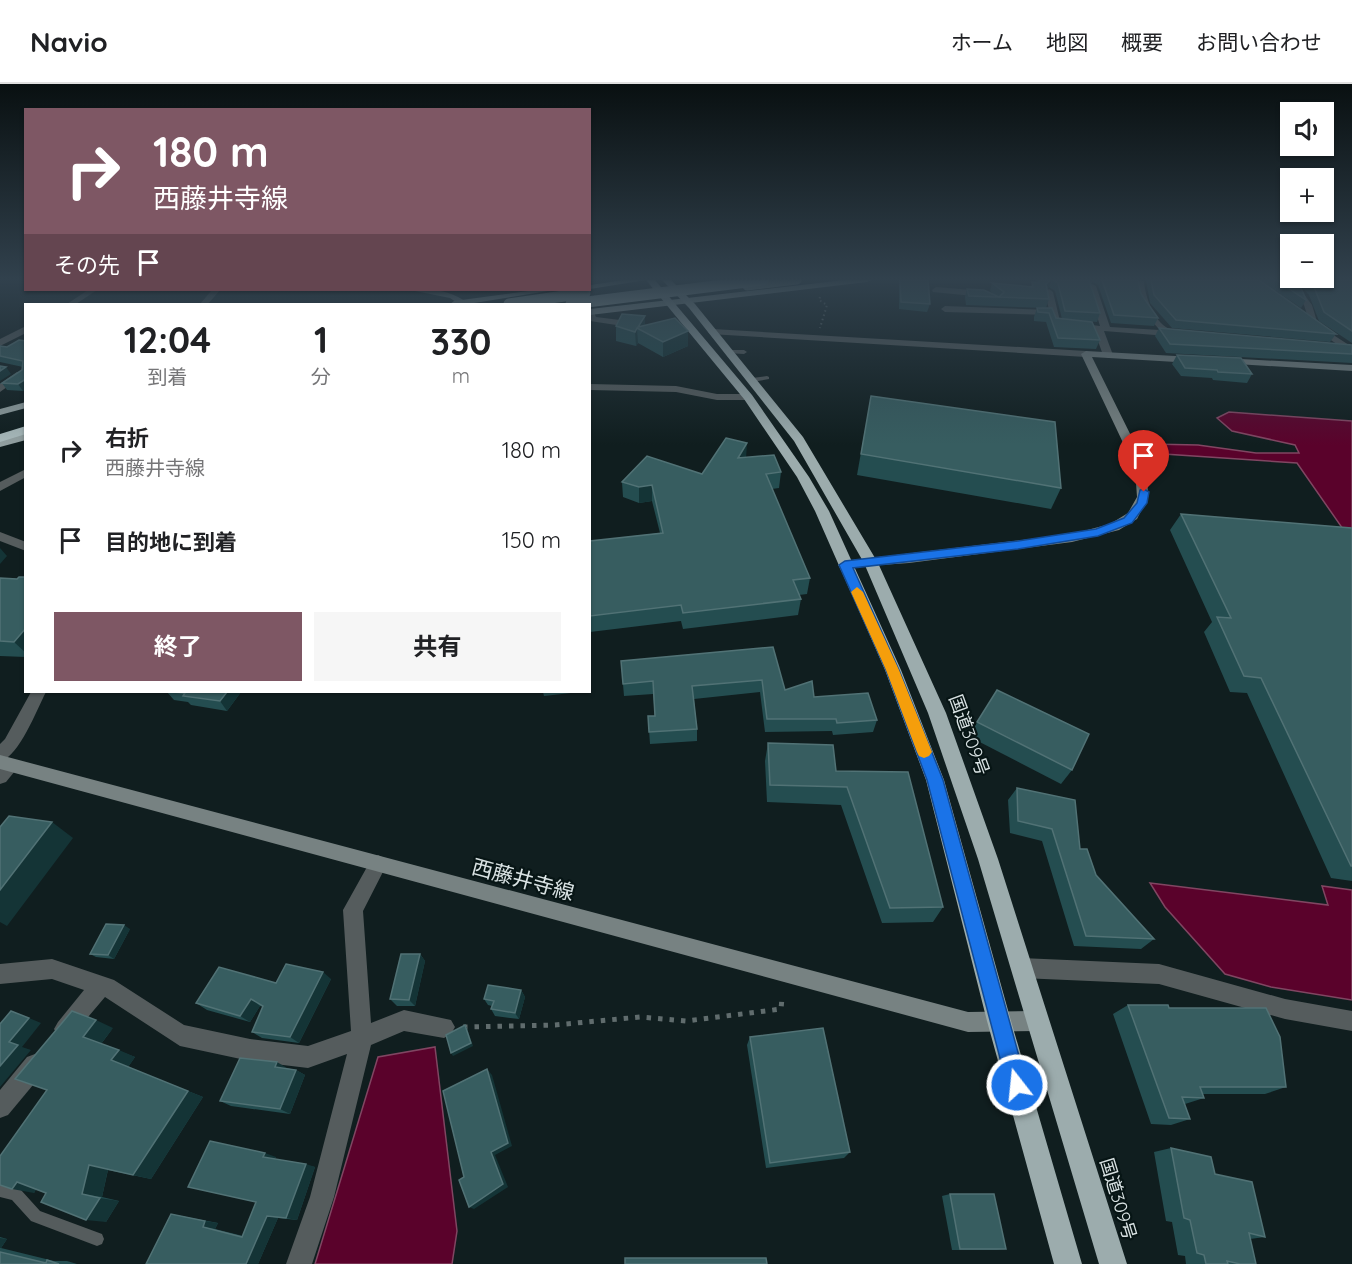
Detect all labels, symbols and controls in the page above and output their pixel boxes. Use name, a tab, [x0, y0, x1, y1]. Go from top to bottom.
text: Navio	[30, 24, 108, 59]
text: ホーム	[951, 29, 1013, 55]
text: 地図	[1046, 29, 1088, 55]
text: 概要	[1121, 29, 1163, 55]
text: お問い合わせ	[1196, 29, 1322, 55]
map controls	[1280, 102, 1334, 288]
button: sound	[1280, 102, 1334, 156]
text: 180 m	[153, 125, 269, 178]
icon: right	[54, 132, 132, 210]
button: +	[1280, 168, 1334, 222]
text: 西藤井寺線	[153, 181, 288, 215]
button: −	[1280, 234, 1334, 288]
icon: arrive	[132, 246, 165, 279]
text: その先	[54, 251, 120, 279]
text: 12:04	[124, 317, 211, 362]
text: 1	[314, 317, 328, 362]
text: 330	[431, 319, 491, 364]
text: m	[452, 363, 470, 388]
text: 到着	[147, 364, 187, 389]
text: 分	[311, 364, 331, 389]
text: 右折	[105, 424, 149, 452]
pin	[1118, 430, 1169, 492]
icon: right	[54, 434, 87, 467]
text: 180 m	[502, 436, 561, 464]
icon: arrive	[1127, 439, 1160, 472]
text: 西藤井寺線	[105, 455, 205, 480]
icon: arrive	[54, 524, 87, 557]
text: 150 m	[502, 526, 561, 554]
text: 目的地に到着	[105, 528, 237, 556]
button: 終了	[54, 612, 302, 681]
button: 共有	[314, 612, 561, 681]
street label: 国道309号	[944, 691, 995, 778]
street label: 西藤井寺線	[469, 853, 577, 905]
position arrow	[985, 1053, 1049, 1117]
street label: 国道309号	[1095, 1155, 1142, 1242]

